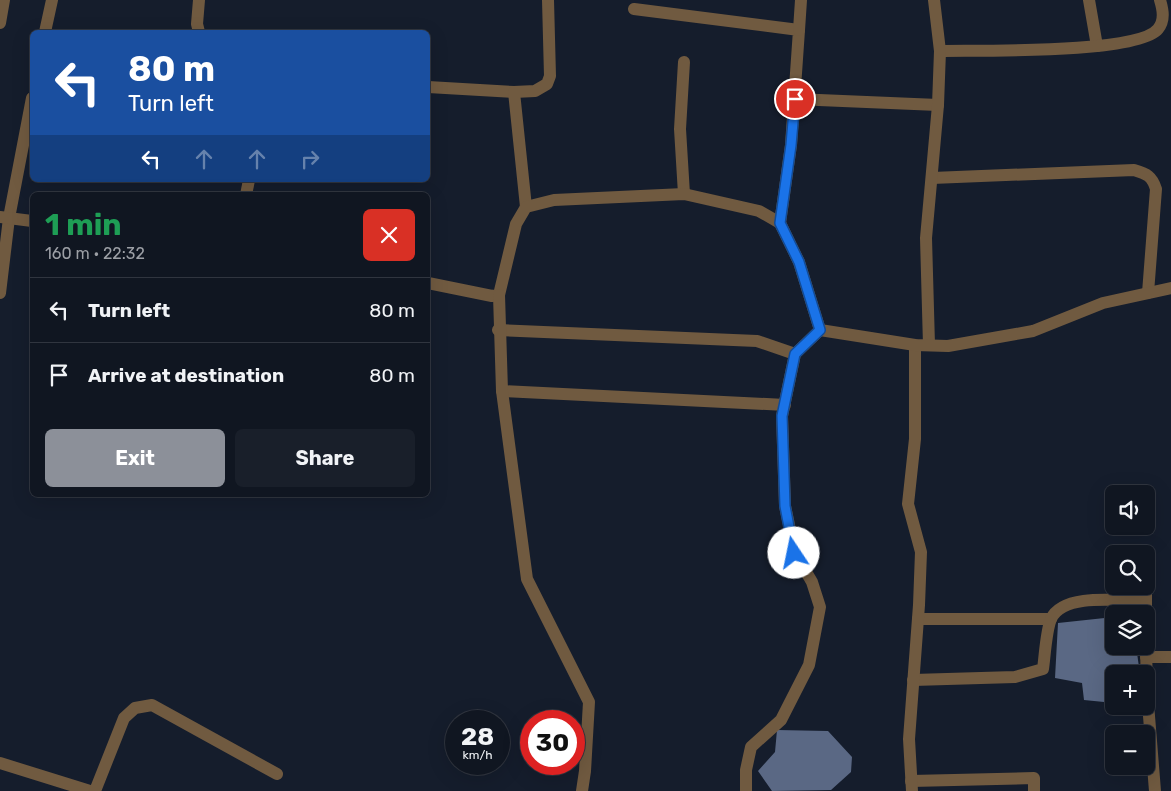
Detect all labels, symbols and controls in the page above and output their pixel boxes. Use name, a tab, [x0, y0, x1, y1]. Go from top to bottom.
text: 80 m	[128, 48, 215, 90]
icon: left	[45, 50, 110, 115]
pin	[774, 78, 816, 120]
icon: arrive	[781, 85, 809, 113]
text: Turn left	[128, 90, 214, 117]
icon: left	[137, 145, 165, 173]
icon: ahead	[190, 145, 218, 173]
icon: ahead	[243, 145, 271, 173]
icon: right	[296, 145, 324, 173]
text: 1 min	[45, 207, 122, 243]
button: close	[363, 209, 415, 261]
text: 160 m · 22:32	[45, 244, 145, 263]
icon: left	[45, 296, 73, 324]
text: Turn left	[88, 299, 170, 322]
text: 80 m	[369, 299, 415, 322]
icon: arrive	[45, 361, 73, 389]
text: Arrive at destination	[88, 364, 284, 387]
text: 80 m	[369, 364, 415, 387]
button: Exit	[45, 429, 225, 487]
button: Share	[235, 429, 415, 487]
map controls	[1105, 485, 1155, 775]
button: sound	[1105, 485, 1155, 535]
position arrow	[767, 526, 819, 578]
button: search	[1105, 545, 1155, 595]
button: layers	[1105, 605, 1155, 655]
button: +	[1105, 665, 1155, 715]
speed limit sign: 30	[520, 710, 585, 775]
text: 28	[461, 722, 494, 751]
button: −	[1105, 725, 1155, 775]
text: km/h	[463, 748, 492, 762]

